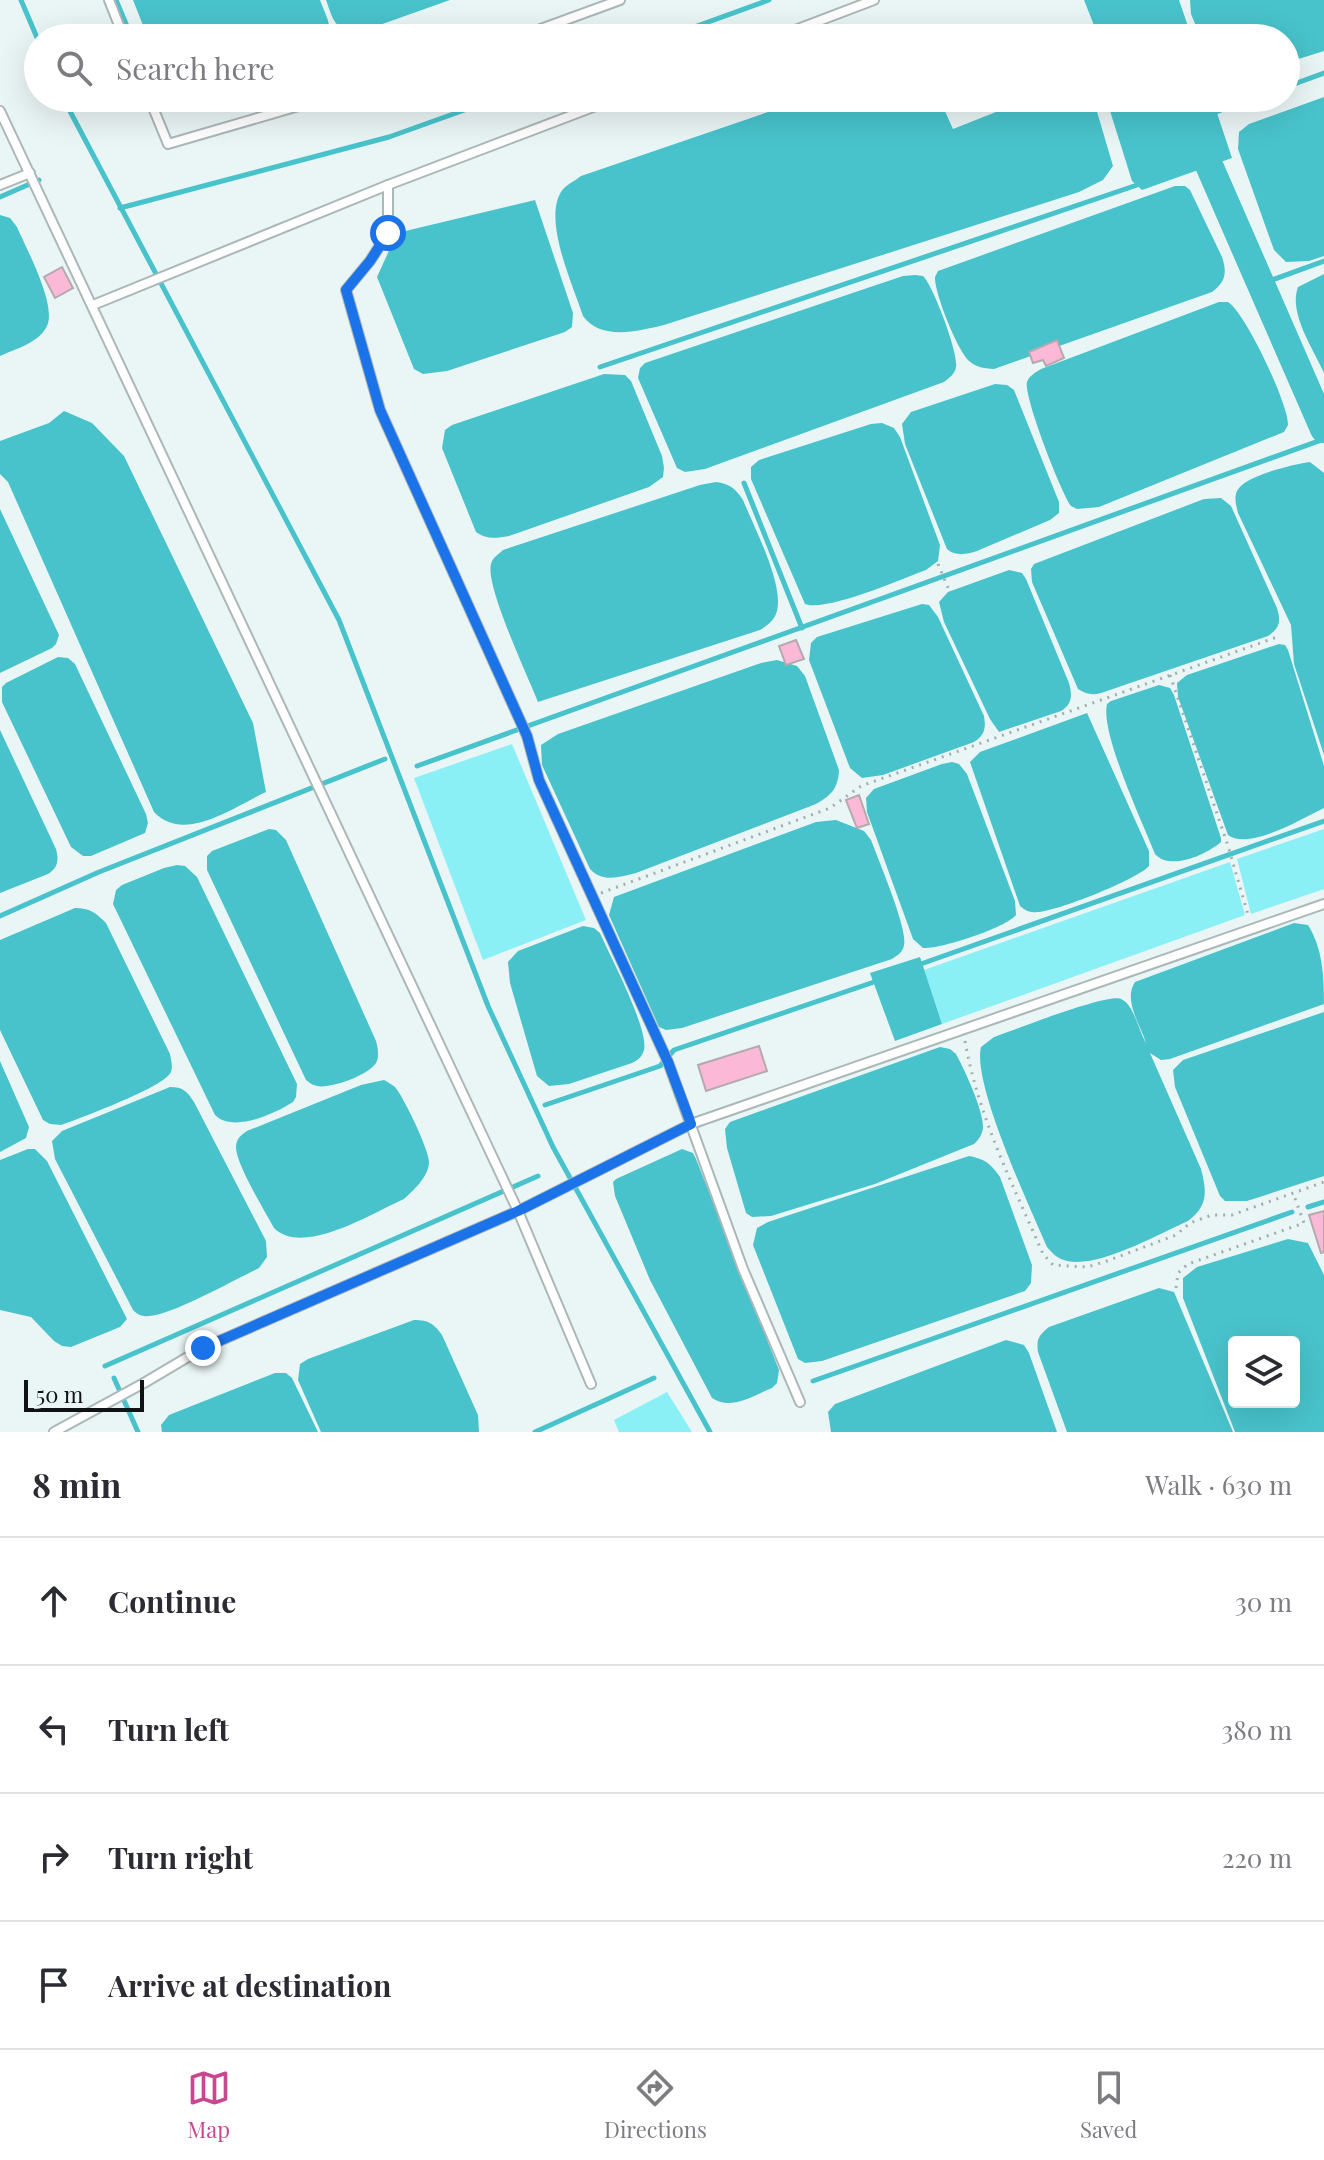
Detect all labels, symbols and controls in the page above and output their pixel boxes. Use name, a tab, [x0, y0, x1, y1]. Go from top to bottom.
search box	[24, 24, 1300, 112]
icon: search	[52, 46, 96, 90]
text: Search here	[116, 48, 275, 88]
route start	[370, 215, 406, 251]
route end	[185, 1330, 221, 1366]
map controls	[1228, 1336, 1300, 1408]
button: layers	[1228, 1336, 1300, 1408]
scale bar	[24, 1376, 144, 1412]
text: 50 m	[36, 1379, 83, 1409]
text: 8 min	[32, 1461, 121, 1507]
text: Walk · 630 m	[1145, 1467, 1292, 1502]
icon: ahead	[32, 1579, 76, 1623]
text: Continue	[108, 1581, 236, 1621]
text: 30 m	[1235, 1584, 1292, 1619]
icon: left	[32, 1707, 76, 1751]
text: Turn left	[108, 1709, 229, 1749]
text: 380 m	[1222, 1712, 1292, 1747]
icon: right	[32, 1835, 76, 1879]
text: Turn right	[108, 1837, 253, 1877]
text: 220 m	[1222, 1840, 1292, 1875]
icon: arrive	[32, 1963, 76, 2007]
text: Arrive at destination	[108, 1965, 391, 2005]
tab: Map	[187, 2066, 231, 2144]
tab: Directions	[604, 2066, 707, 2144]
tab: Saved	[1080, 2066, 1137, 2144]

